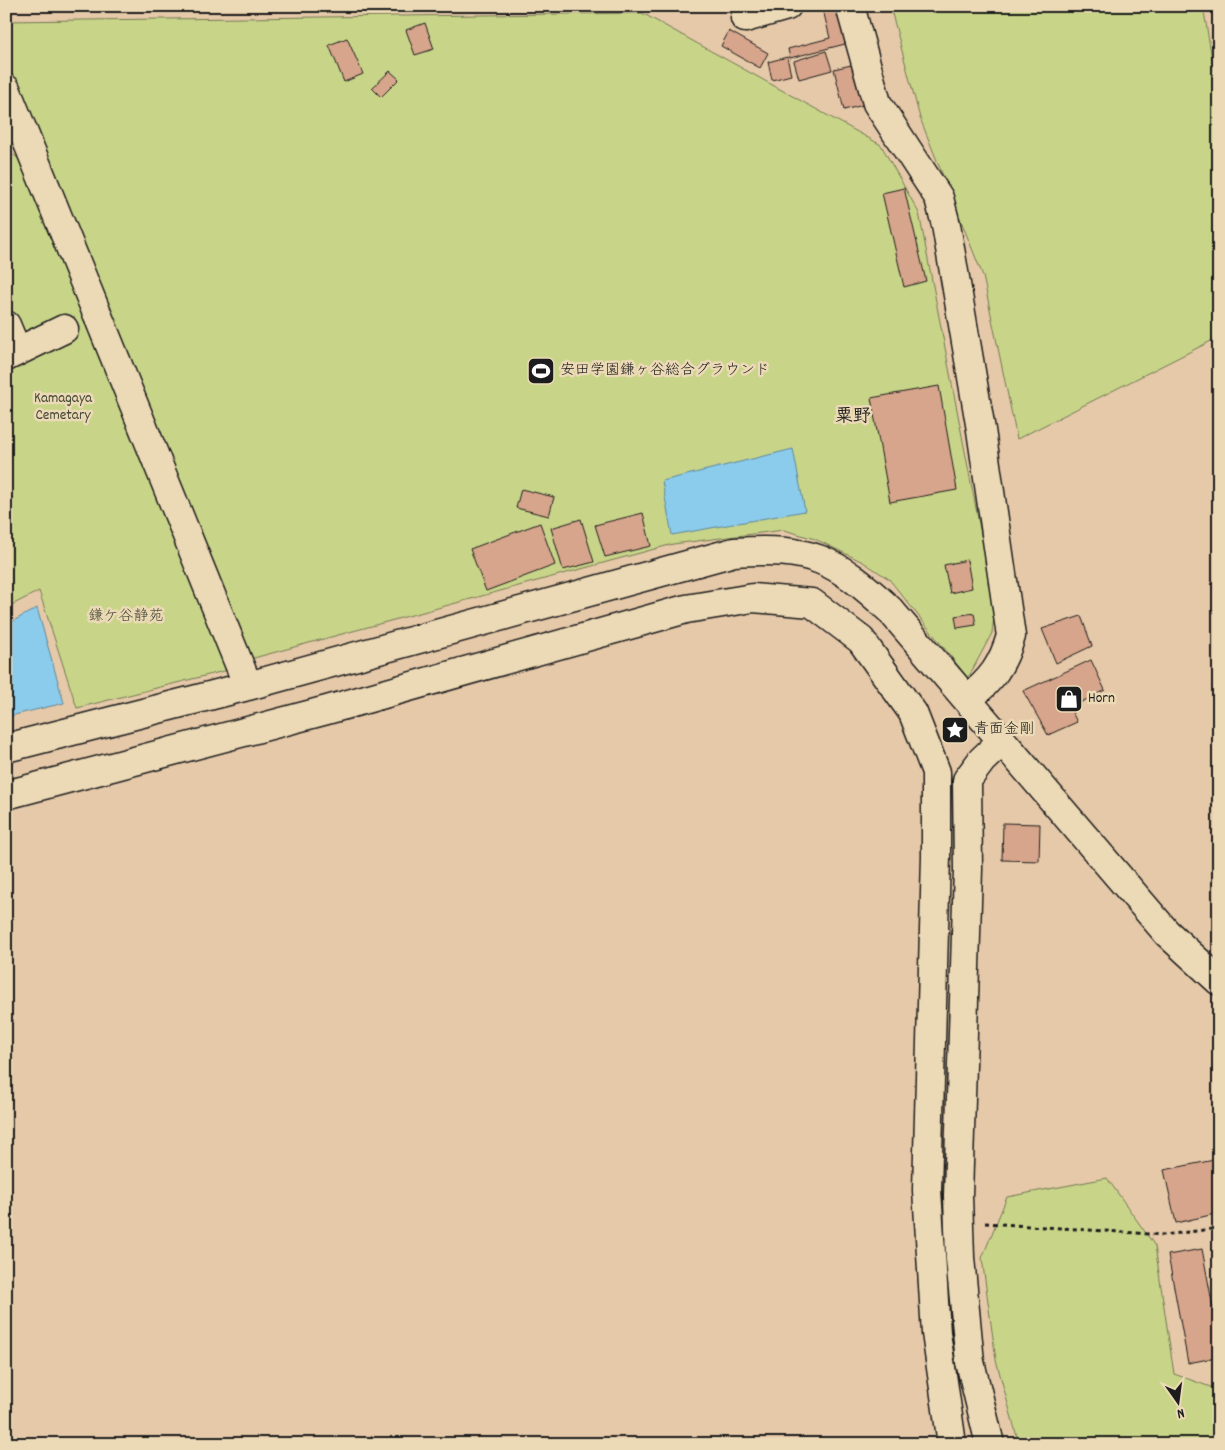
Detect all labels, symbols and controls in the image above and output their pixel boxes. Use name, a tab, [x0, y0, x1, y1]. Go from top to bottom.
sports icon: 安田学園鎌ヶ谷総合グラウンド	[526, 356, 556, 386]
place label: 安田学園鎌ヶ谷総合グラウンド	[560, 360, 770, 382]
park label: Kamagaya Cemetary	[34, 388, 93, 427]
district label: 粟野	[835, 405, 871, 430]
park label: 鎌ケ谷静苑	[88, 606, 164, 628]
shop icon: Horn	[1054, 684, 1084, 714]
place label: Horn	[1088, 688, 1115, 710]
place icon: 青面金剛	[940, 715, 970, 745]
place label: 青面金剛	[974, 719, 1034, 741]
north arrow	[1152, 1378, 1202, 1428]
text: N	[1175, 1402, 1186, 1423]

